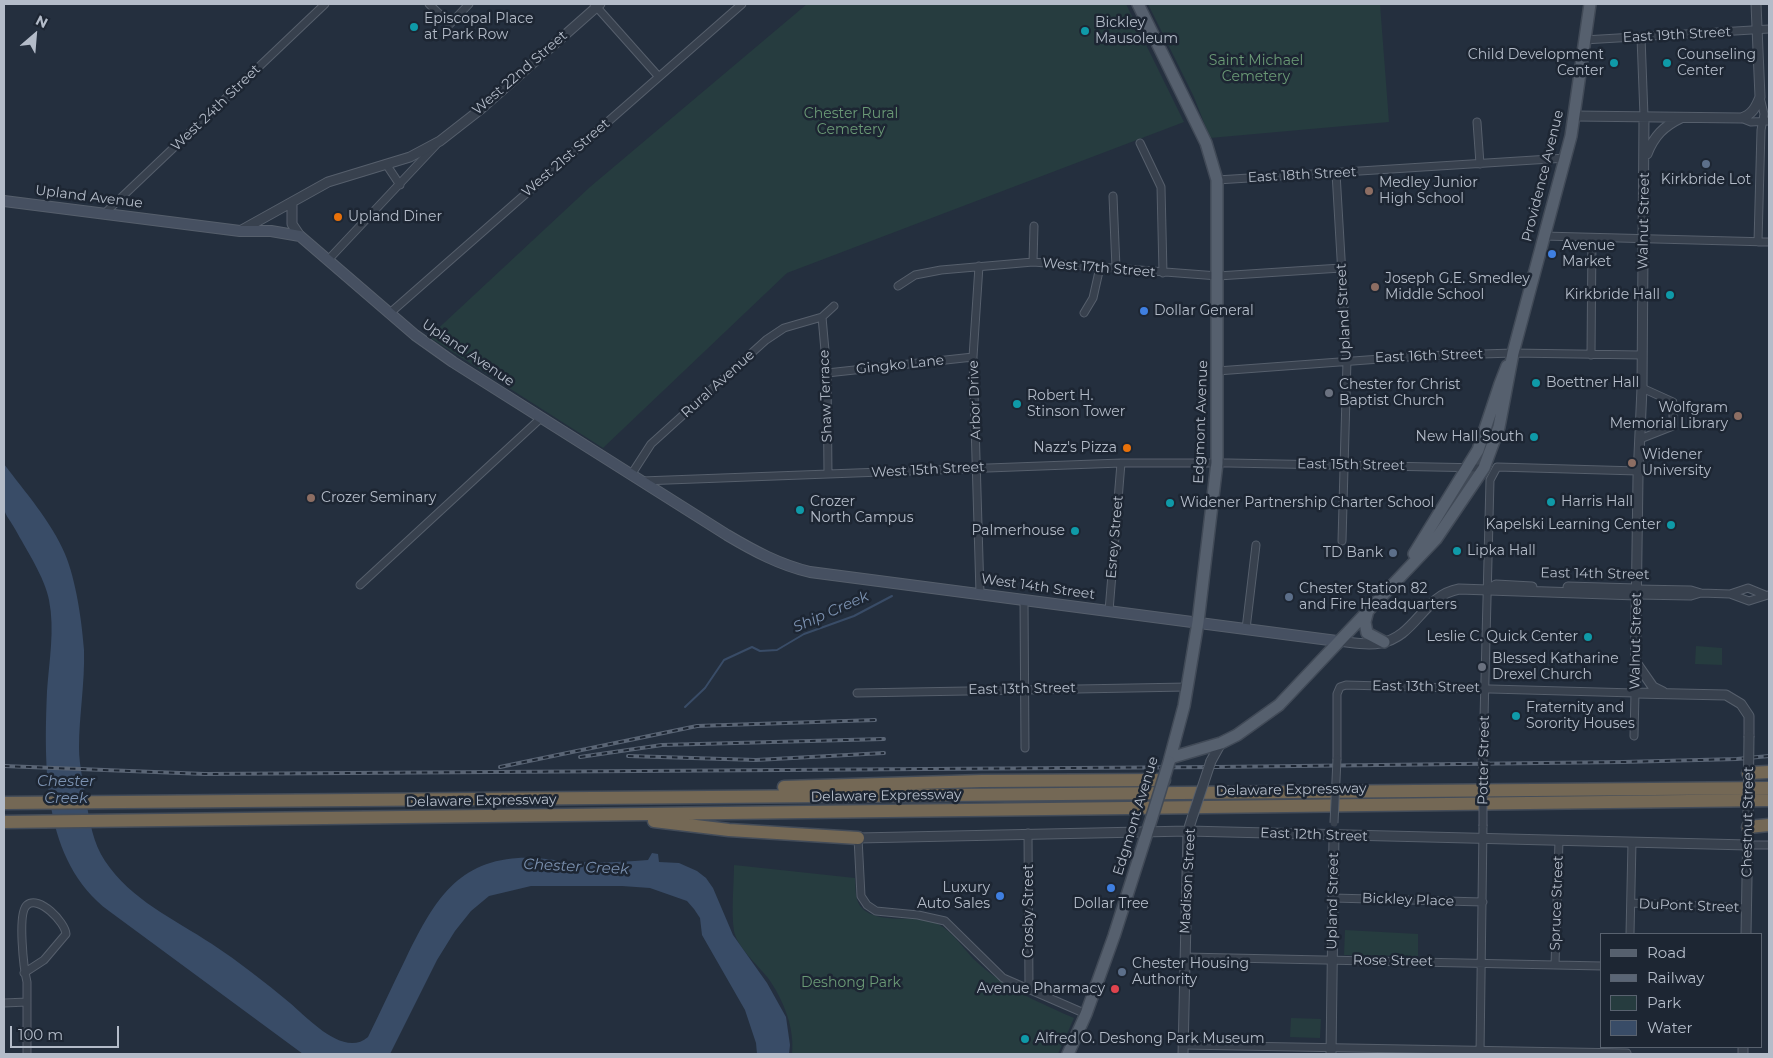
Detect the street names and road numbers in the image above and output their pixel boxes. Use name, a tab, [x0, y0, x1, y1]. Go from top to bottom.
street label: East 19th Street	[1622, 24, 1732, 46]
street label: West 22nd Street	[469, 27, 571, 119]
street label: West 24th Street	[168, 61, 264, 155]
street label: Providence Avenue	[1518, 108, 1568, 244]
street label: West 21st Street	[519, 115, 613, 201]
street label: East 18th Street	[1247, 164, 1357, 186]
street label: Walnut Street	[1635, 172, 1653, 270]
street label: Upland Avenue	[34, 182, 144, 212]
street label: West 17th Street	[1042, 255, 1156, 281]
street label: Upland Street	[1333, 263, 1355, 361]
street label: Upland Avenue	[419, 316, 517, 390]
street label: East 16th Street	[1375, 346, 1483, 366]
street label: Rural Avenue	[678, 347, 758, 421]
street label: Shaw Terrace	[816, 349, 836, 443]
street label: Gingko Lane	[855, 352, 945, 378]
street label: Arbor Drive	[965, 360, 985, 440]
street label: Edgmont Avenue	[1190, 360, 1212, 484]
street label: East 15th Street	[1297, 456, 1405, 474]
street label: West 15th Street	[871, 459, 985, 481]
street label: Esrey Street	[1103, 495, 1127, 579]
street label: East 14th Street	[1540, 565, 1650, 583]
street label: West 14th Street	[980, 571, 1096, 603]
street label: Walnut Street	[1627, 592, 1645, 690]
street label: East 13th Street	[1372, 678, 1480, 696]
street label: East 13th Street	[968, 680, 1076, 698]
street label: Potter Street	[1475, 715, 1493, 805]
street label: Edgmont Avenue	[1110, 754, 1162, 878]
street label: Chestnut Street	[1739, 766, 1757, 878]
street label: Delaware Expressway	[1215, 780, 1367, 800]
street label: Delaware Expressway	[810, 786, 962, 806]
street label: Delaware Expressway	[405, 791, 557, 811]
street label: East 12th Street	[1260, 825, 1368, 845]
street label: Madison Street	[1177, 828, 1199, 934]
street label: Upland Street	[1324, 852, 1342, 950]
street label: Spruce Street	[1547, 855, 1567, 951]
street label: Crosby Street	[1021, 864, 1037, 958]
street label: Bickley Place	[1362, 890, 1454, 910]
street label: DuPont Street	[1638, 896, 1740, 916]
street label: Rose Street	[1353, 952, 1433, 970]

